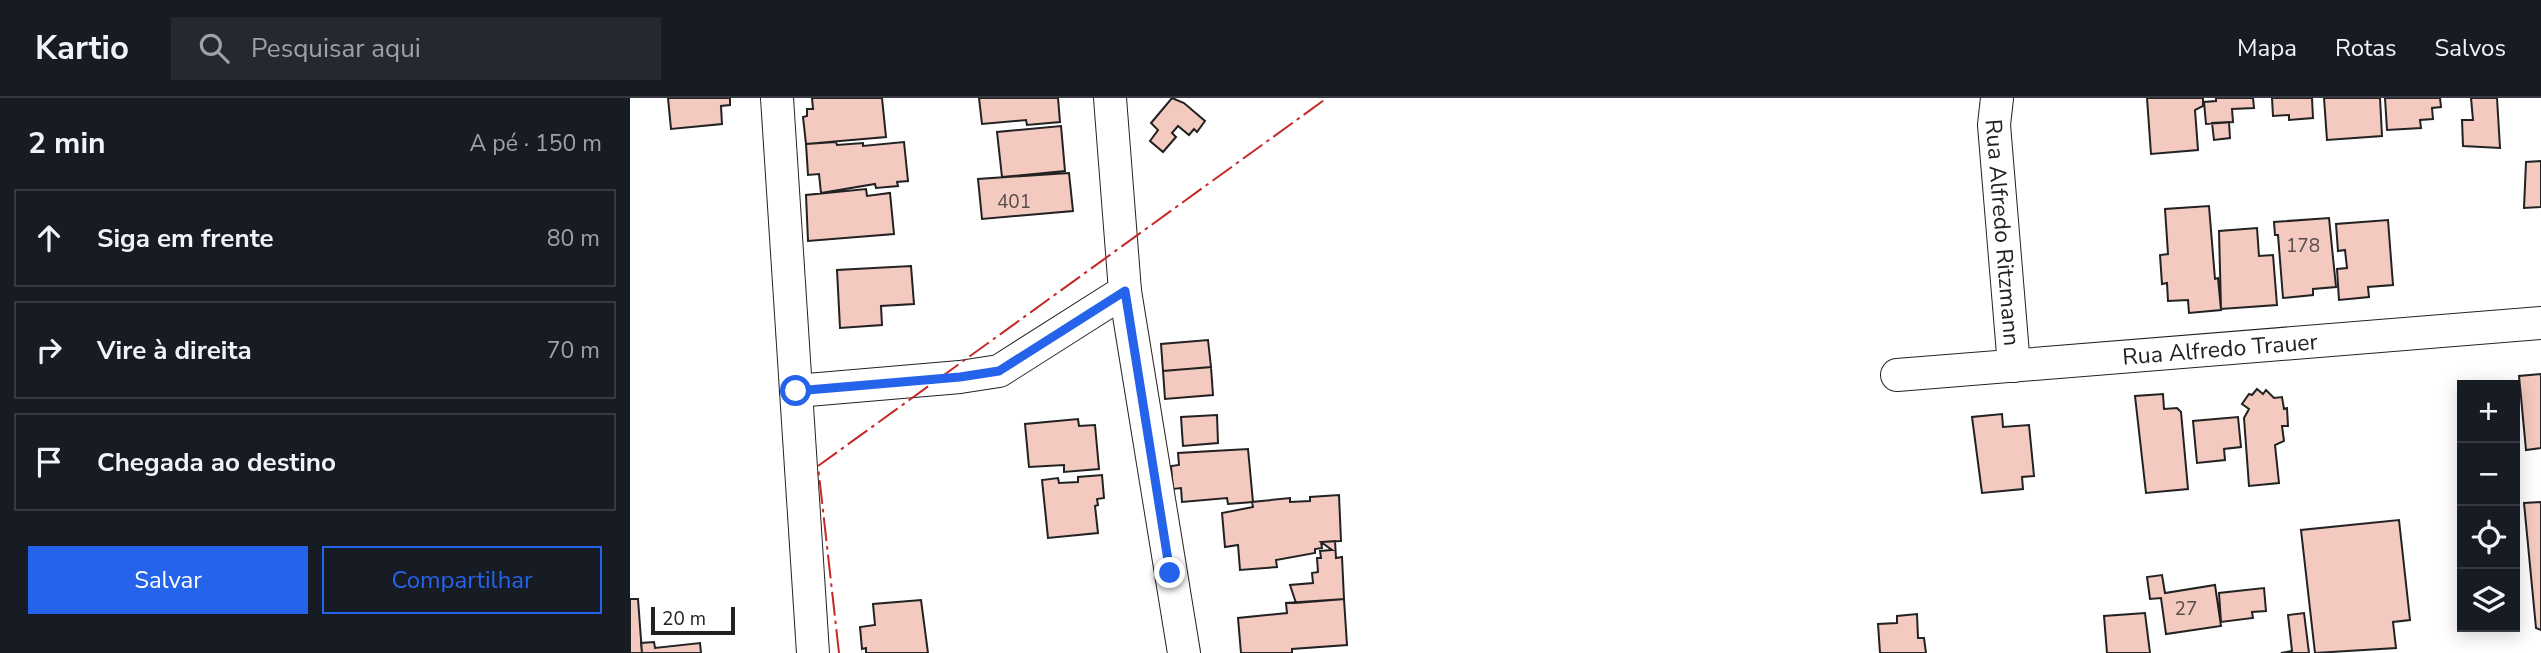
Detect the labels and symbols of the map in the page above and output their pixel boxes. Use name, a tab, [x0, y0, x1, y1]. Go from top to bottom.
street label: Rua Alfredo Ritzmann	[1978, 118, 2027, 347]
house number: 401	[997, 189, 1031, 215]
house number: 178	[2286, 233, 2320, 259]
street label: Rua Alfredo Trauer	[2121, 326, 2320, 373]
route start	[780, 375, 811, 406]
route end	[1154, 557, 1185, 588]
house number: 27	[2175, 596, 2197, 622]
scale bar	[651, 604, 735, 636]

